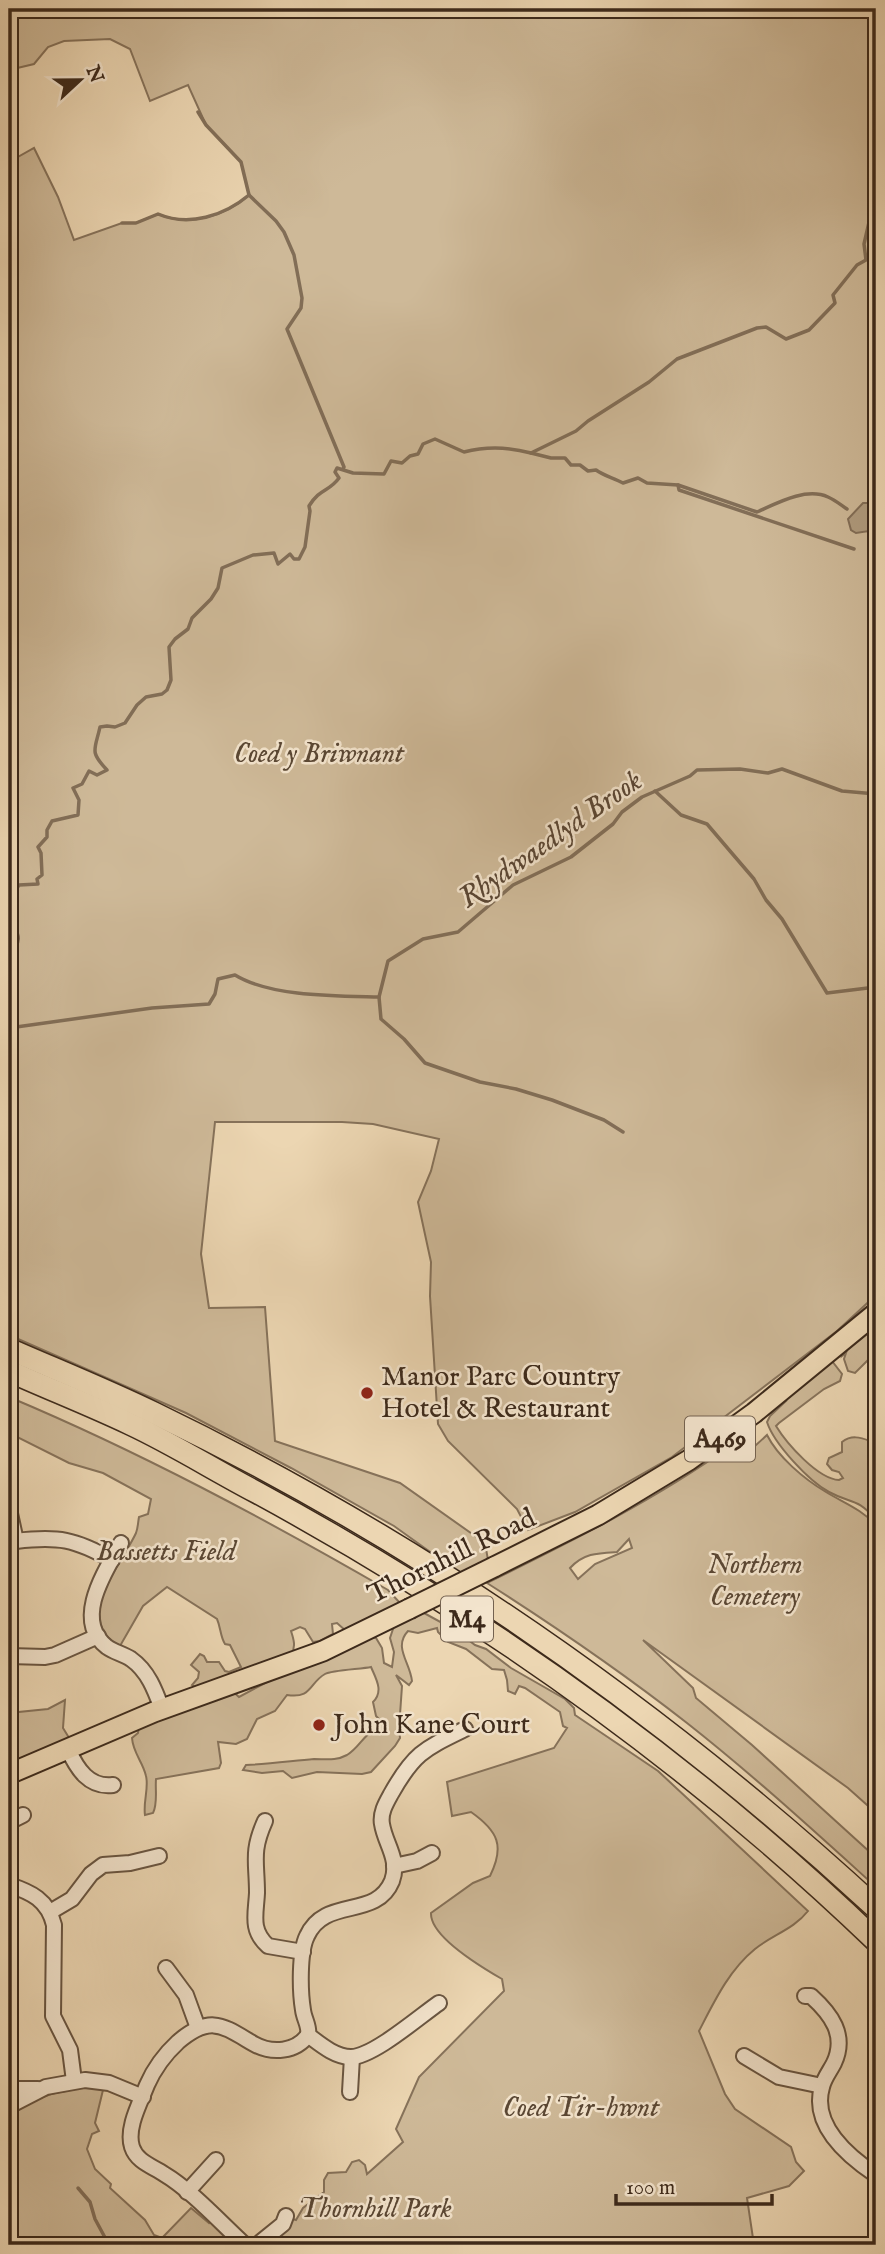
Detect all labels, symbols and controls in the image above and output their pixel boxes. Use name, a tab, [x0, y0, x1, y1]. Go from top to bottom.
north arrow	[46, 46, 116, 116]
text: N	[79, 61, 108, 87]
park label: Coed y Briwnant	[234, 737, 405, 772]
water label: Rhydwaedlyd Brook	[452, 763, 650, 917]
place label: Manor Parc Country Hotel & Restaurant	[381, 1360, 621, 1427]
marker: Manor Parc Country Hotel & Restaurant	[359, 1385, 375, 1401]
road number: A469	[685, 1416, 755, 1462]
street label: Thornhill Road	[362, 1501, 542, 1613]
park label: Bassetts Field	[96, 1535, 238, 1570]
park label: Northern Cemetery	[707, 1548, 803, 1615]
road number: M4	[441, 1596, 493, 1642]
place label: John Kane Court	[330, 1708, 531, 1743]
marker: John Kane Court	[311, 1717, 327, 1733]
park label: Coed Tir-hwnt	[503, 2091, 660, 2126]
scale bar	[616, 2163, 771, 2207]
text: 100 m	[626, 2175, 675, 2202]
park label: Thornhill Park	[298, 2192, 452, 2227]

